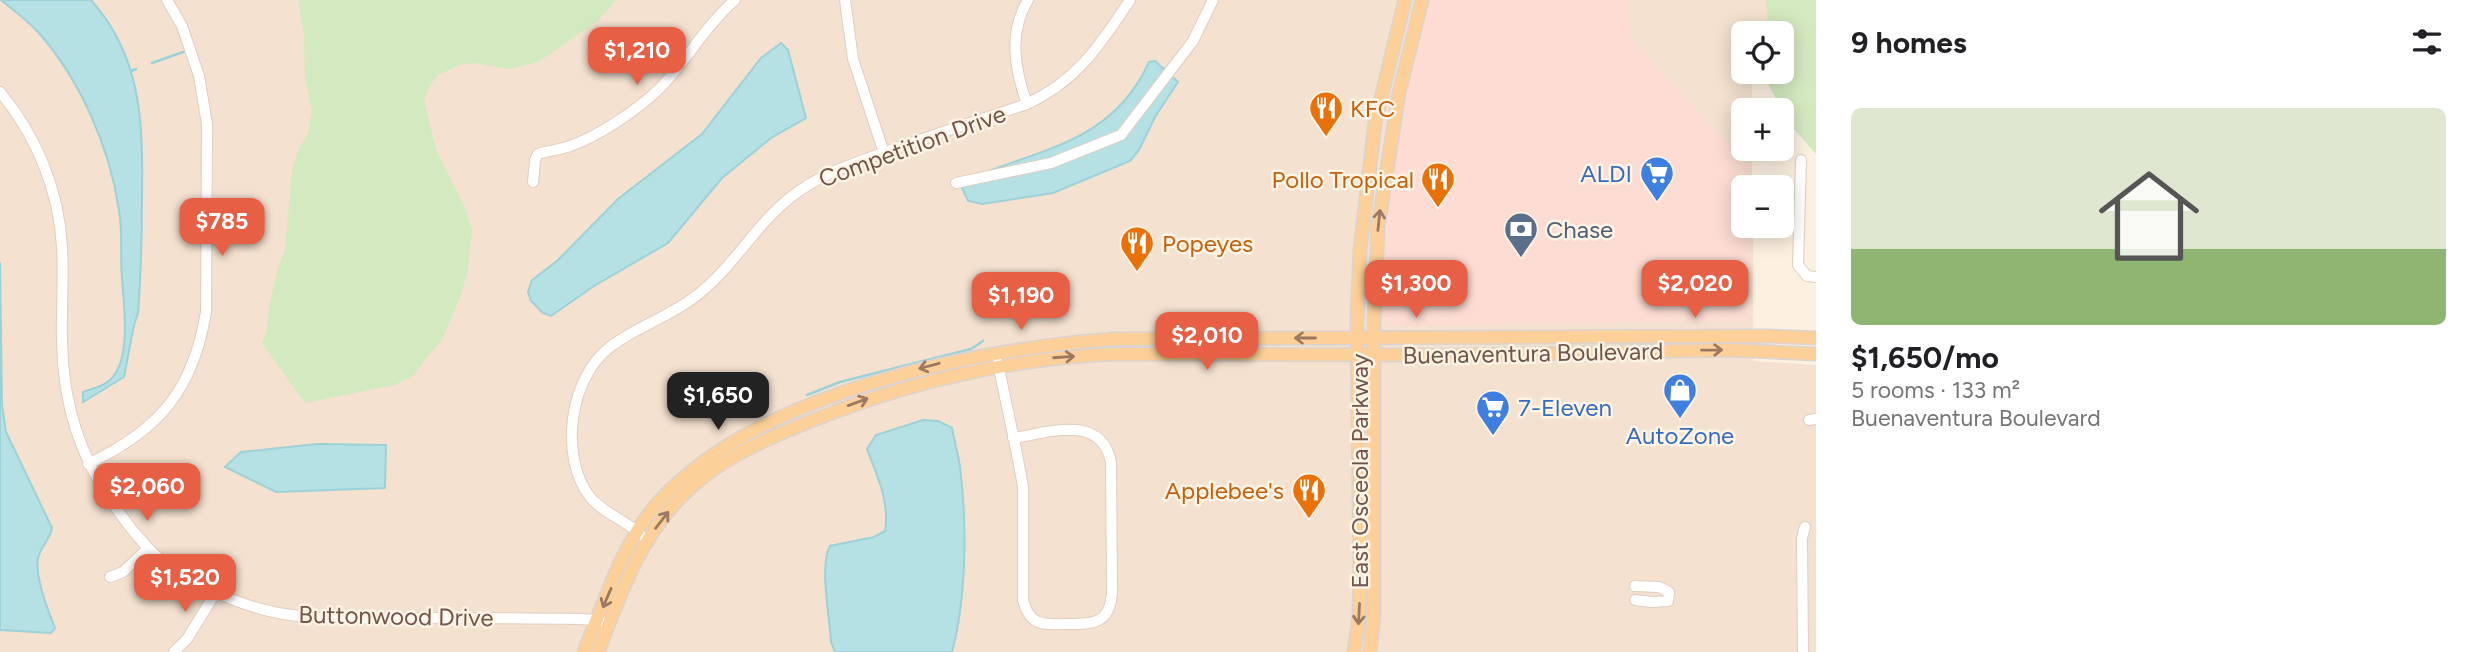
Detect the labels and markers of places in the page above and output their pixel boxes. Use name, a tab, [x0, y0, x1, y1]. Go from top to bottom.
pin: $1,210	[580, 28, 694, 87]
restaurant icon: KFC	[1307, 89, 1345, 138]
place label: KFC	[1350, 94, 1395, 123]
supermarket icon: ALDI	[1638, 154, 1676, 203]
place label: ALDI	[1580, 159, 1632, 188]
restaurant icon: Pollo Tropical	[1419, 160, 1457, 209]
place label: Pollo Tropical	[1272, 165, 1414, 194]
pin: $785	[181, 198, 263, 258]
bank icon: Chase	[1502, 210, 1540, 259]
place label: Chase	[1546, 215, 1613, 244]
restaurant icon: Popeyes	[1118, 224, 1156, 273]
place label: Popeyes	[1162, 229, 1253, 258]
pin: $1,300	[1359, 260, 1473, 320]
pin: $2,020	[1638, 260, 1752, 320]
pin: $1,190	[964, 272, 1078, 332]
pin: $2,010	[1150, 312, 1264, 372]
shop icon: AutoZone	[1661, 371, 1699, 420]
pin: $1,650	[661, 372, 775, 432]
supermarket icon: 7-Eleven	[1474, 388, 1512, 437]
place label: 7-Eleven	[1518, 393, 1612, 422]
place label: AutoZone	[1626, 421, 1734, 450]
pin: $2,060	[90, 463, 204, 523]
restaurant icon: Applebee's	[1290, 471, 1328, 520]
place label: Applebee's	[1165, 476, 1284, 505]
pin: $1,520	[128, 554, 242, 614]

